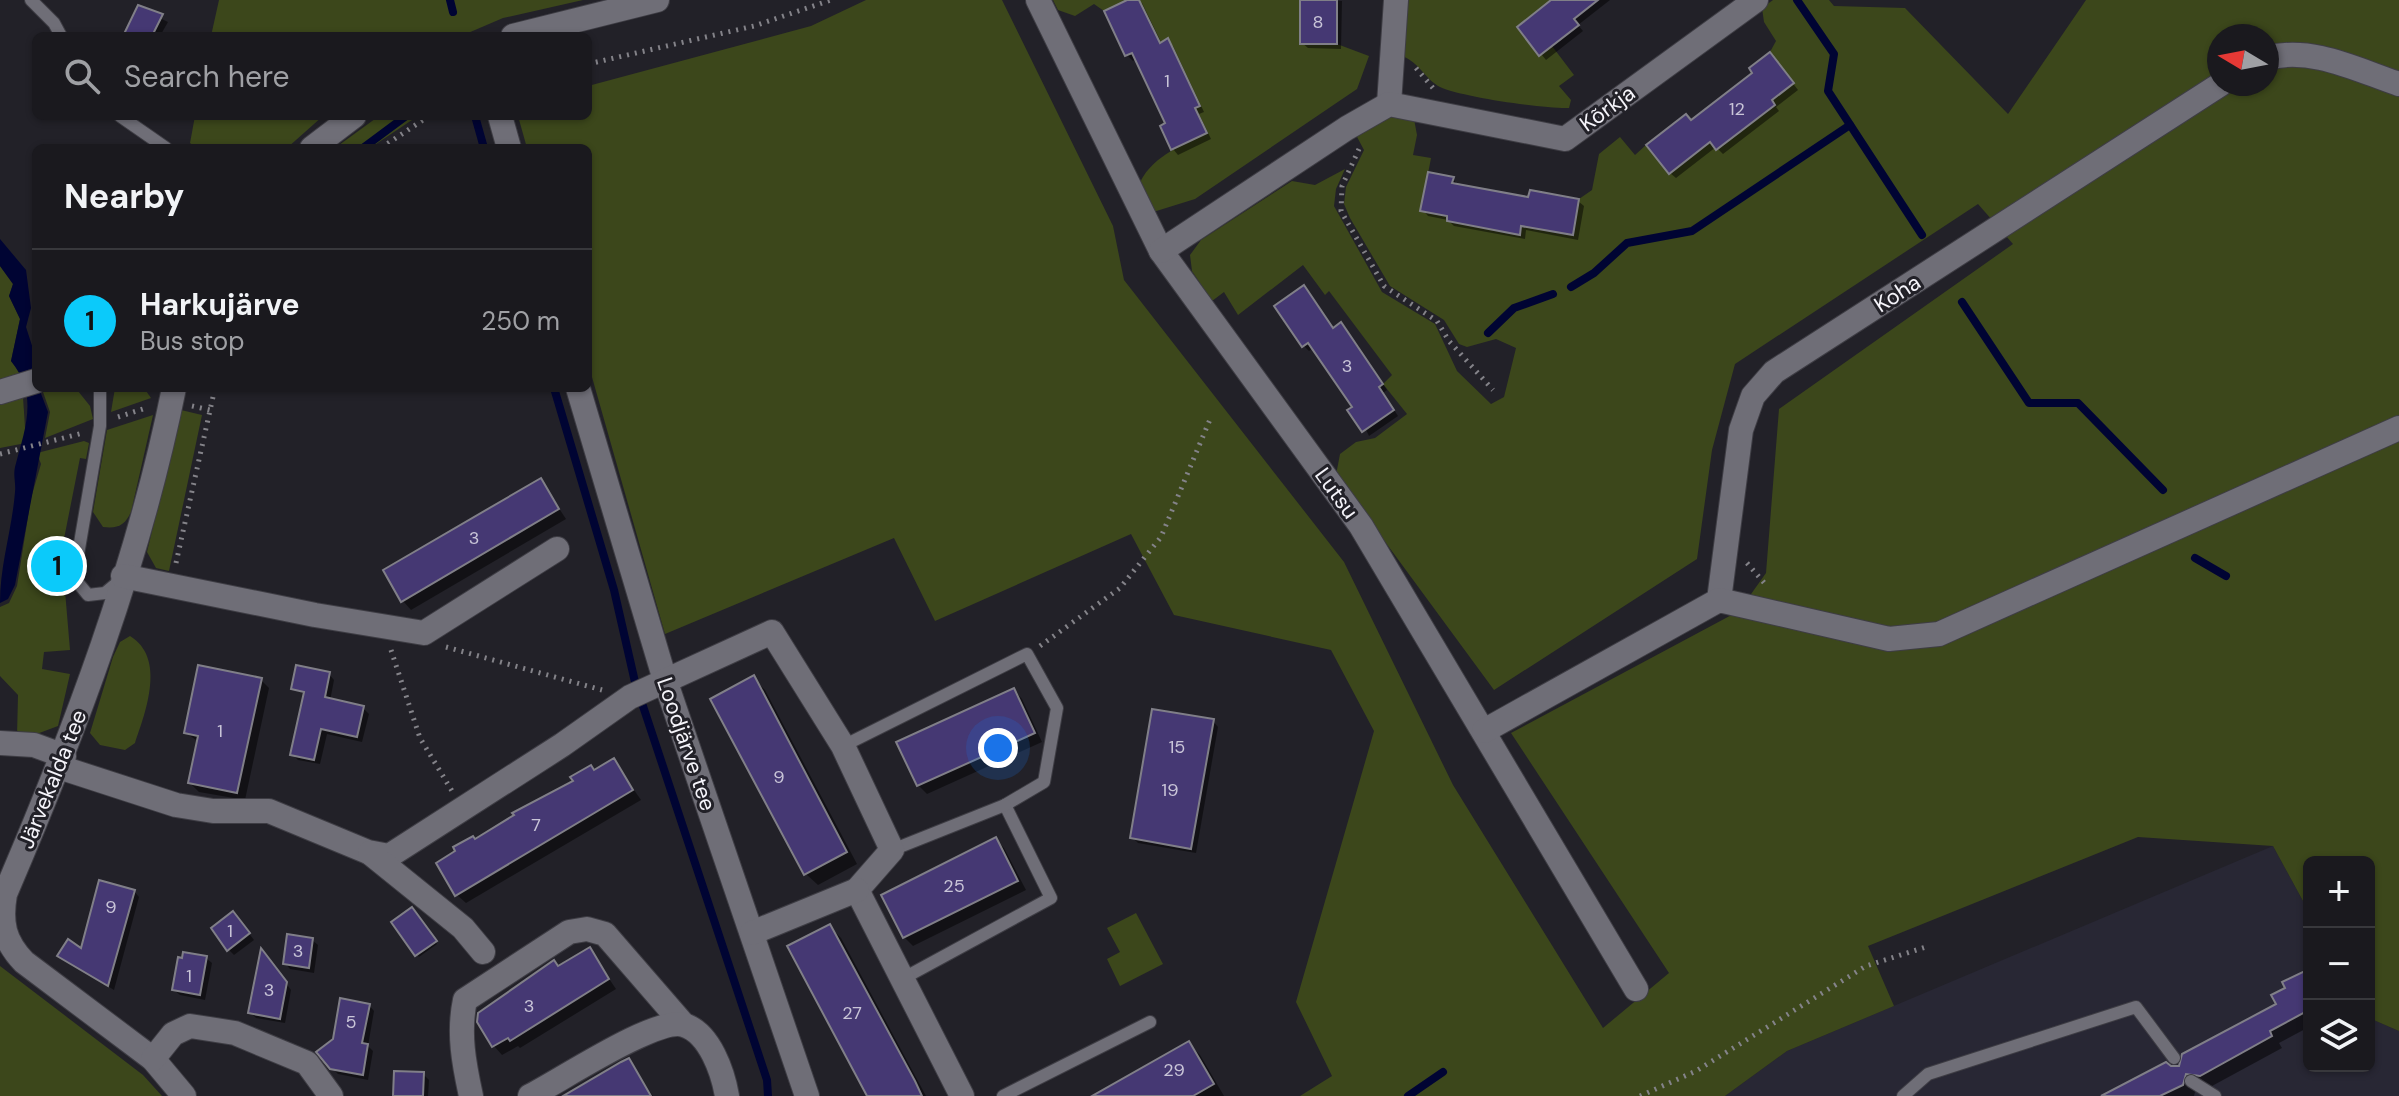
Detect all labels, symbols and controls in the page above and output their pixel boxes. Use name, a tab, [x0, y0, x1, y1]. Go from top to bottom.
house number: 8	[1313, 10, 1323, 34]
north arrow	[2207, 24, 2279, 96]
search box	[32, 32, 592, 120]
icon: search	[60, 54, 104, 98]
text: Search here	[124, 57, 290, 96]
house number: 1	[1164, 69, 1170, 93]
street label: Kõrkja	[1574, 79, 1641, 138]
house number: 12	[1729, 97, 1745, 121]
text: Nearby	[64, 174, 184, 219]
street label: Koha	[1868, 268, 1926, 319]
text: Harkujärve	[140, 285, 299, 324]
text: 1	[85, 304, 95, 338]
text: 250 m	[481, 304, 560, 338]
text: Bus stop	[140, 324, 245, 358]
house number: 3	[1342, 354, 1352, 378]
street label: Lutsu	[1308, 462, 1365, 525]
house number: 3	[469, 526, 479, 550]
pin: 1	[31, 536, 83, 596]
street label: Loodjärve tee	[650, 674, 723, 815]
street label: Järvekalda tee	[11, 705, 94, 853]
house number: 1	[217, 719, 223, 743]
your location	[978, 728, 1018, 768]
house number: 15	[1169, 735, 1185, 759]
house number: 9	[773, 765, 785, 789]
house number: 19	[1162, 778, 1178, 802]
house number: 7	[531, 813, 541, 837]
map controls	[2303, 856, 2375, 1072]
button: +	[2303, 856, 2375, 928]
house number: 25	[943, 874, 965, 898]
house number: 9	[105, 895, 117, 919]
house number: 1	[227, 919, 233, 943]
button: −	[2303, 928, 2375, 1000]
house number: 3	[293, 939, 303, 963]
house number: 1	[186, 964, 192, 988]
house number: 3	[264, 978, 274, 1002]
house number: 3	[524, 994, 534, 1018]
button: layers	[2303, 1000, 2375, 1072]
house number: 27	[842, 1001, 862, 1025]
house number: 5	[346, 1010, 356, 1034]
house number: 29	[1163, 1058, 1185, 1082]

